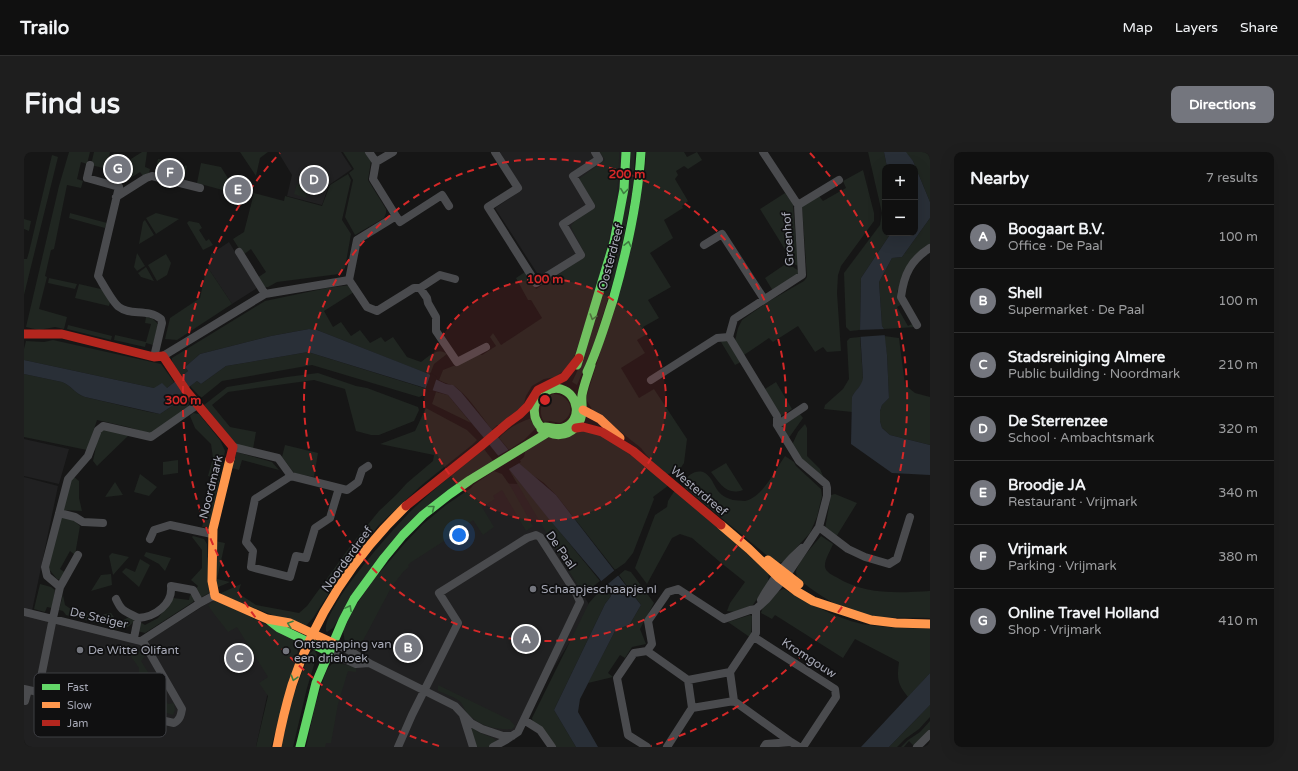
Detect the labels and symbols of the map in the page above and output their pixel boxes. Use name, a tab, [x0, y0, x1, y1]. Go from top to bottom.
pin: G	[105, 154, 131, 184]
pin: F	[157, 158, 183, 188]
pin: D	[301, 165, 327, 195]
text: 200 m	[609, 167, 645, 181]
pin: E	[225, 175, 251, 205]
one-way arrow	[620, 188, 629, 194]
street label: Groenhof	[779, 211, 797, 266]
street label: Oosterdreef	[595, 222, 627, 292]
one-way arrow	[624, 240, 632, 247]
text: 100 m	[527, 272, 563, 286]
one-way arrow	[589, 313, 598, 320]
text: 300 m	[165, 393, 201, 407]
centre of rings	[538, 393, 552, 407]
street label: Noordmark	[196, 453, 226, 520]
street label: Westerdreef	[668, 463, 731, 519]
one-way arrow	[427, 506, 434, 513]
street label: Noorderdreef	[319, 523, 376, 594]
your location	[449, 525, 469, 545]
street label: De Paal	[543, 528, 579, 572]
place label: Schaapjeschaapje.nl	[541, 582, 657, 596]
marker: Schaapjeschaapje.nl	[528, 584, 538, 594]
street label: De Steiger	[69, 605, 130, 632]
one-way arrow	[344, 605, 352, 612]
one-way arrow	[287, 621, 294, 629]
pin: A	[513, 624, 539, 654]
pin: B	[395, 633, 421, 663]
street label: Kromgouw	[779, 635, 839, 681]
place label: Ontsnapping van een driehoek	[294, 637, 392, 665]
place label: De Witte Olifant	[88, 643, 180, 657]
pin: C	[226, 643, 252, 673]
marker: De Witte Olifant	[75, 645, 85, 655]
marker: Ontsnapping van een driehoek	[281, 646, 291, 656]
legend	[34, 673, 166, 737]
one-way arrow	[290, 675, 299, 682]
text: Fast	[67, 681, 88, 694]
text: Slow	[67, 699, 92, 712]
text: Jam	[67, 717, 88, 730]

